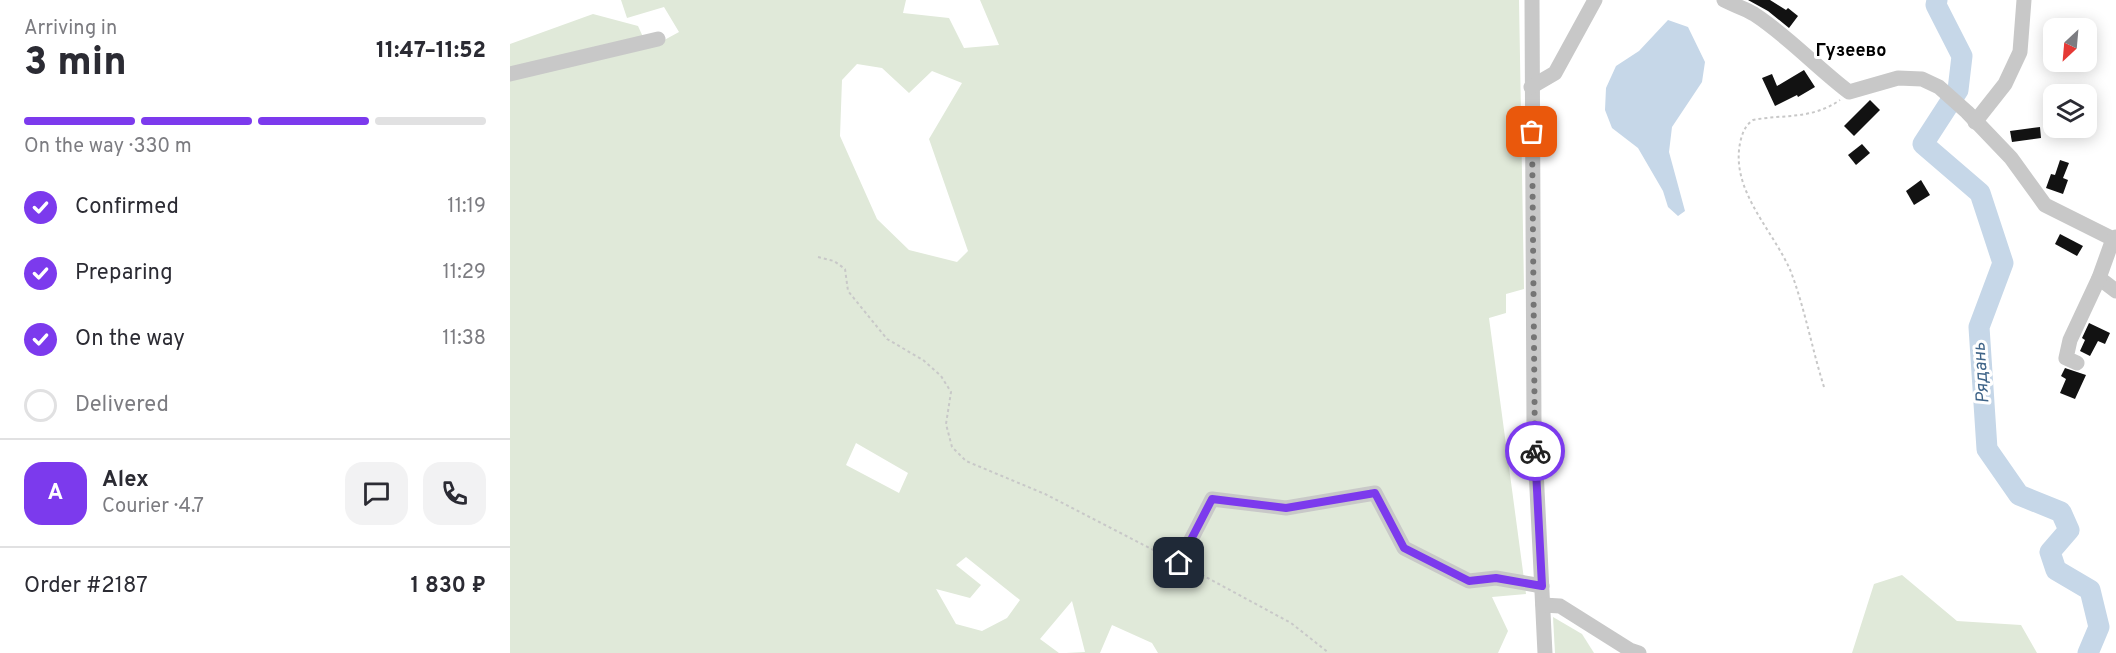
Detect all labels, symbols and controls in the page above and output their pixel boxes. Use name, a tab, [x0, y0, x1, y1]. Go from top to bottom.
text: Arriving in	[24, 16, 117, 42]
north arrow	[2043, 18, 2097, 72]
map controls	[2043, 18, 2097, 138]
text: 11:47–11:52	[376, 38, 486, 65]
text: 3 min	[24, 40, 127, 89]
district label: Гузеево	[1816, 40, 1886, 63]
button: layers	[2043, 84, 2097, 138]
pin	[1506, 106, 1557, 157]
icon: bag	[1515, 115, 1548, 148]
text: On the way · 330 m	[24, 134, 192, 160]
icon: check	[24, 191, 57, 224]
text: Confirmed	[75, 194, 179, 221]
text: 11:19	[447, 194, 486, 220]
icon: check	[24, 257, 57, 290]
text: Preparing	[75, 260, 173, 287]
text: 11:29	[442, 260, 486, 286]
icon: check	[24, 323, 57, 356]
text: On the way	[75, 326, 185, 353]
text: 11:38	[442, 326, 486, 352]
water label: Рядань	[1968, 342, 1996, 404]
text: Delivered	[75, 392, 169, 419]
courier	[1505, 421, 1565, 481]
icon: bike	[1519, 435, 1552, 468]
button: chat	[345, 462, 408, 525]
button: phone	[423, 462, 486, 525]
text: Alex	[102, 467, 149, 494]
text: A	[48, 480, 63, 507]
text: Courier · 4.7	[102, 494, 204, 520]
pin	[1153, 537, 1204, 588]
icon: home	[1162, 546, 1195, 579]
text: Order #2187	[24, 573, 148, 600]
text: 1 830 ₽	[411, 573, 486, 600]

